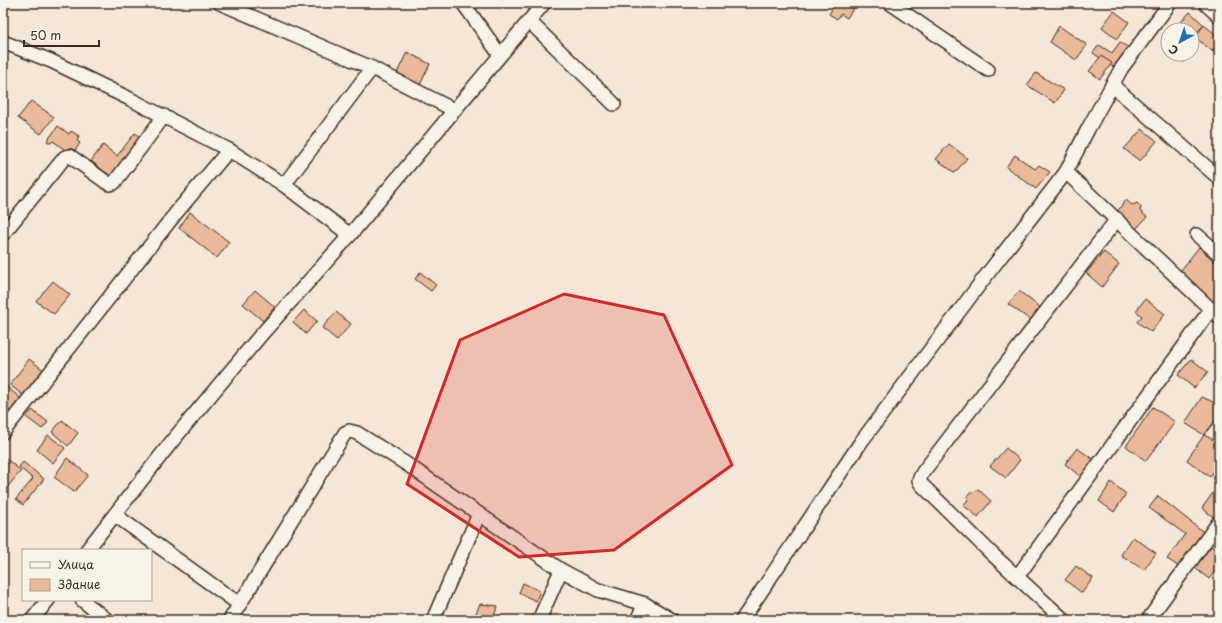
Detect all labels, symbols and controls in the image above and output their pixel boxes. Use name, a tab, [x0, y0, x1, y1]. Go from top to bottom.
scale bar	[24, 22, 99, 48]
north arrow	[1160, 22, 1200, 62]
text: 50 m	[30, 26, 61, 44]
text: С	[1165, 41, 1182, 59]
legend	[22, 549, 152, 601]
text: Улица	[58, 555, 94, 573]
text: Здание	[58, 575, 100, 593]

